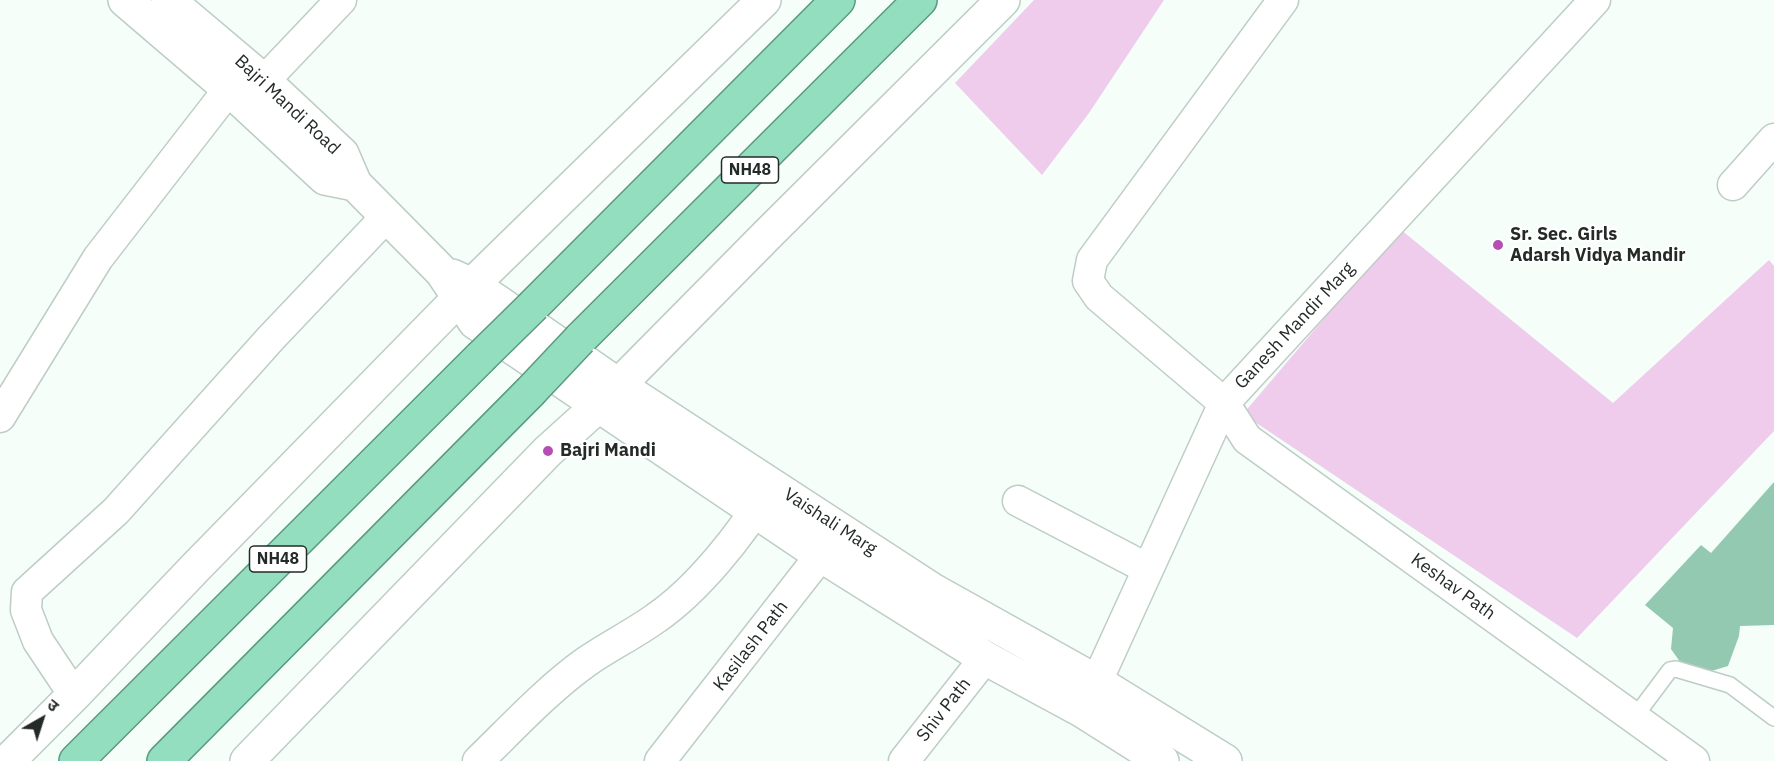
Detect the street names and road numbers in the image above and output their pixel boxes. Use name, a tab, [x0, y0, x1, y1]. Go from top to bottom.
street label: Bajri Mandi Road	[230, 51, 344, 159]
road number: NH48	[722, 157, 778, 183]
street label: Ganesh Mandir Marg	[1231, 258, 1359, 394]
street label: Vaishali Marg	[779, 484, 881, 560]
road number: NH48	[250, 546, 306, 572]
street label: Keshav Path	[1406, 549, 1500, 625]
street label: Kasilash Path	[709, 597, 793, 695]
street label: Shiv Path	[912, 674, 976, 746]

